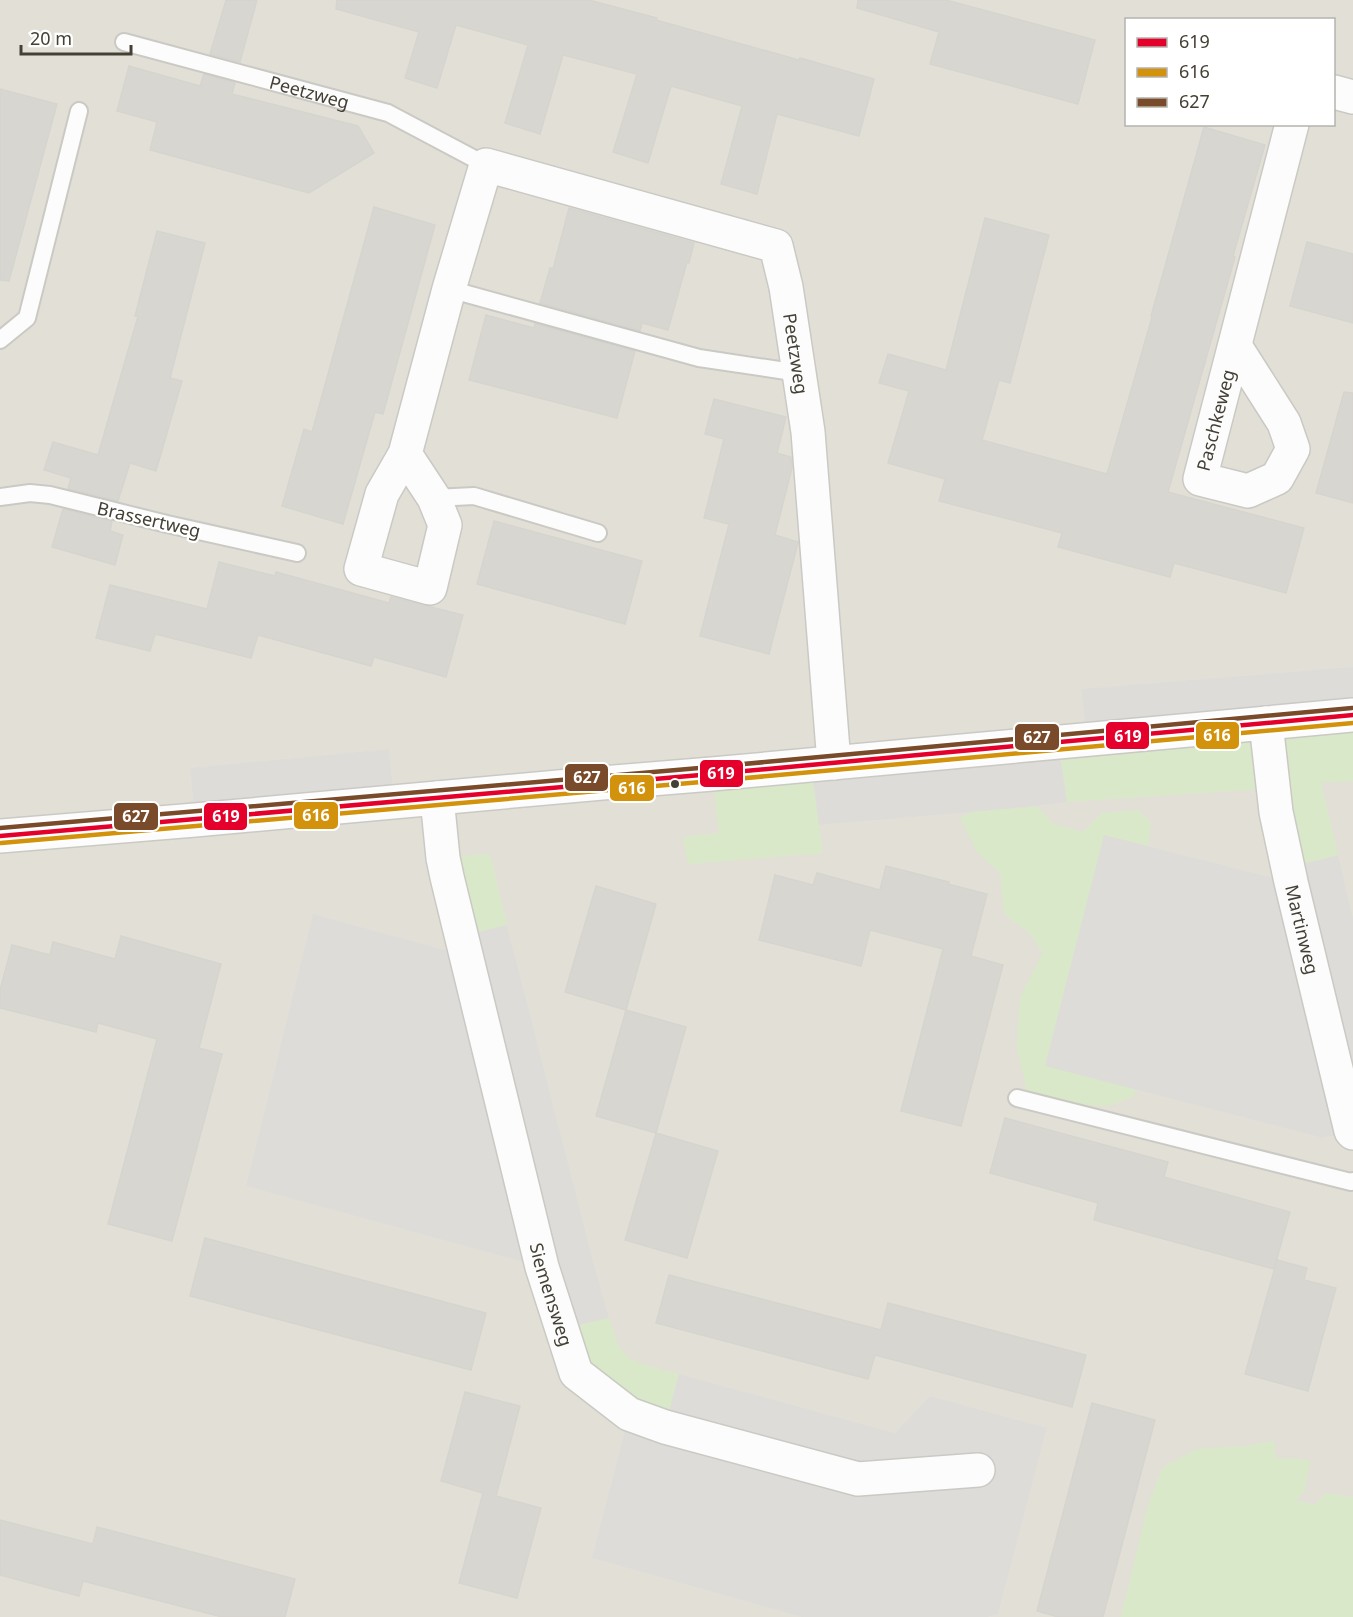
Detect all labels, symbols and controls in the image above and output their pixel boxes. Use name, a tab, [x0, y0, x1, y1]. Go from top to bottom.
scale bar	[21, 18, 130, 56]
legend	[1125, 18, 1335, 126]
text: 20 m	[30, 26, 72, 50]
text: 619	[1179, 29, 1210, 53]
text: 616	[1179, 59, 1210, 83]
street label: Peetzweg	[267, 70, 352, 114]
text: 627	[1179, 89, 1210, 113]
street label: Peetzweg	[778, 311, 814, 396]
street label: Paschkeweg	[1191, 367, 1240, 474]
street label: Brassertweg	[95, 495, 203, 543]
line badge: 619	[1105, 721, 1150, 750]
line badge: 616	[1195, 721, 1240, 750]
line badge: 627	[1014, 723, 1060, 751]
text: 616	[1203, 724, 1231, 746]
text: 619	[1114, 725, 1142, 747]
text: 627	[1023, 726, 1051, 748]
line badge: 619	[699, 759, 744, 788]
text: 619	[707, 762, 735, 784]
line badge: 627	[564, 763, 609, 792]
text: 627	[573, 766, 601, 788]
line badge: 616	[609, 774, 655, 802]
text: 616	[618, 777, 646, 799]
unlabelled marker	[669, 778, 681, 790]
line badge: 616	[293, 801, 339, 830]
line badge: 627	[113, 802, 159, 831]
line badge: 619	[203, 802, 248, 831]
text: 616	[302, 804, 330, 826]
text: 627	[122, 805, 150, 827]
text: 619	[212, 805, 240, 827]
street label: Martinweg	[1280, 882, 1325, 977]
street label: Siemensweg	[525, 1240, 579, 1349]

